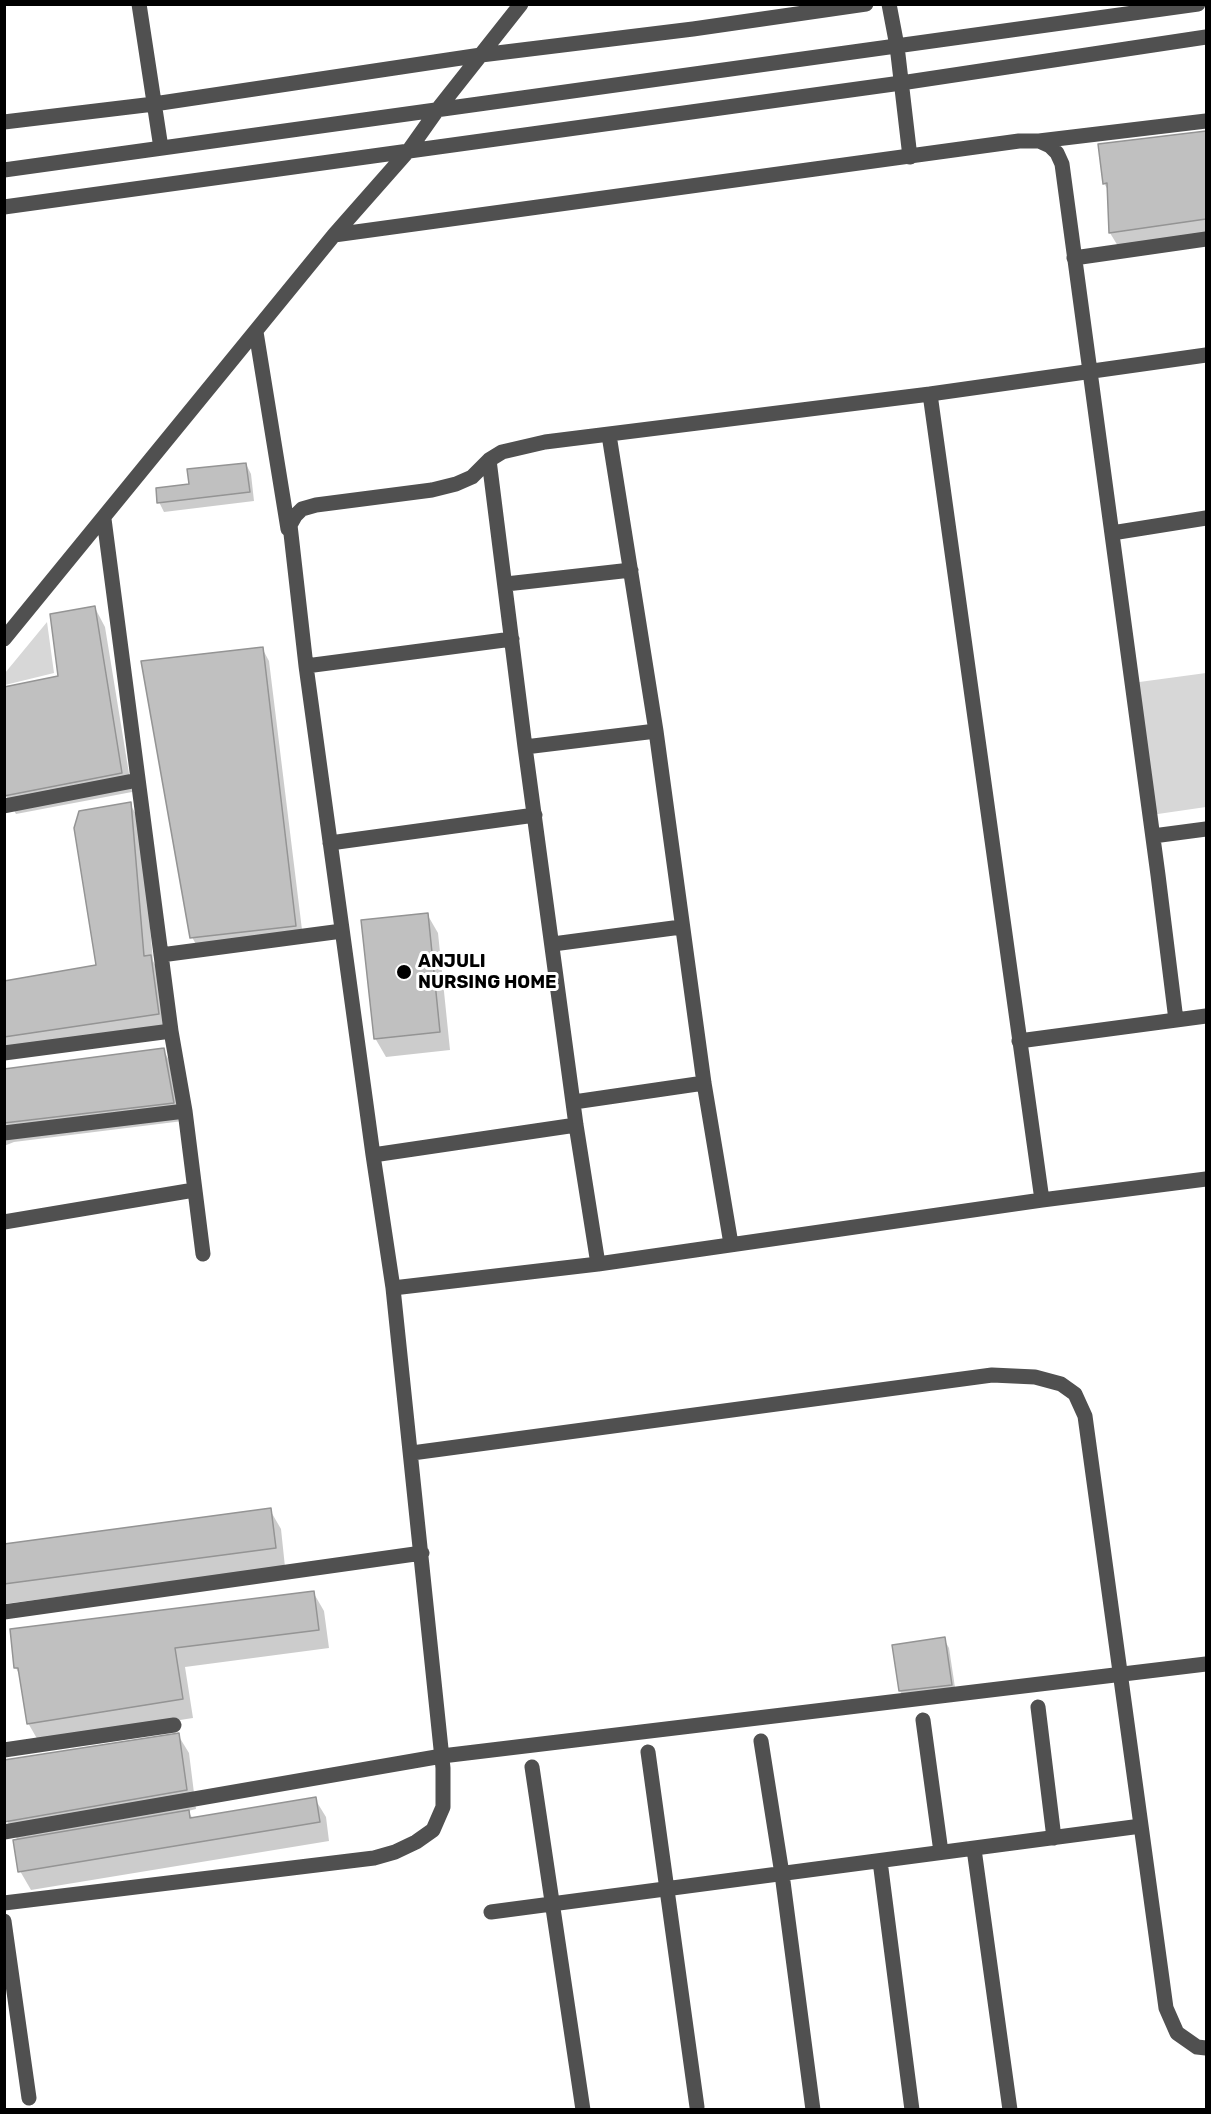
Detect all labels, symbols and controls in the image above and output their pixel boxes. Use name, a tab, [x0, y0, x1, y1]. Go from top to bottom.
place label: ANJULI NURSING HOME	[418, 951, 557, 994]
marker: ANJULI NURSING HOME	[395, 963, 413, 981]

